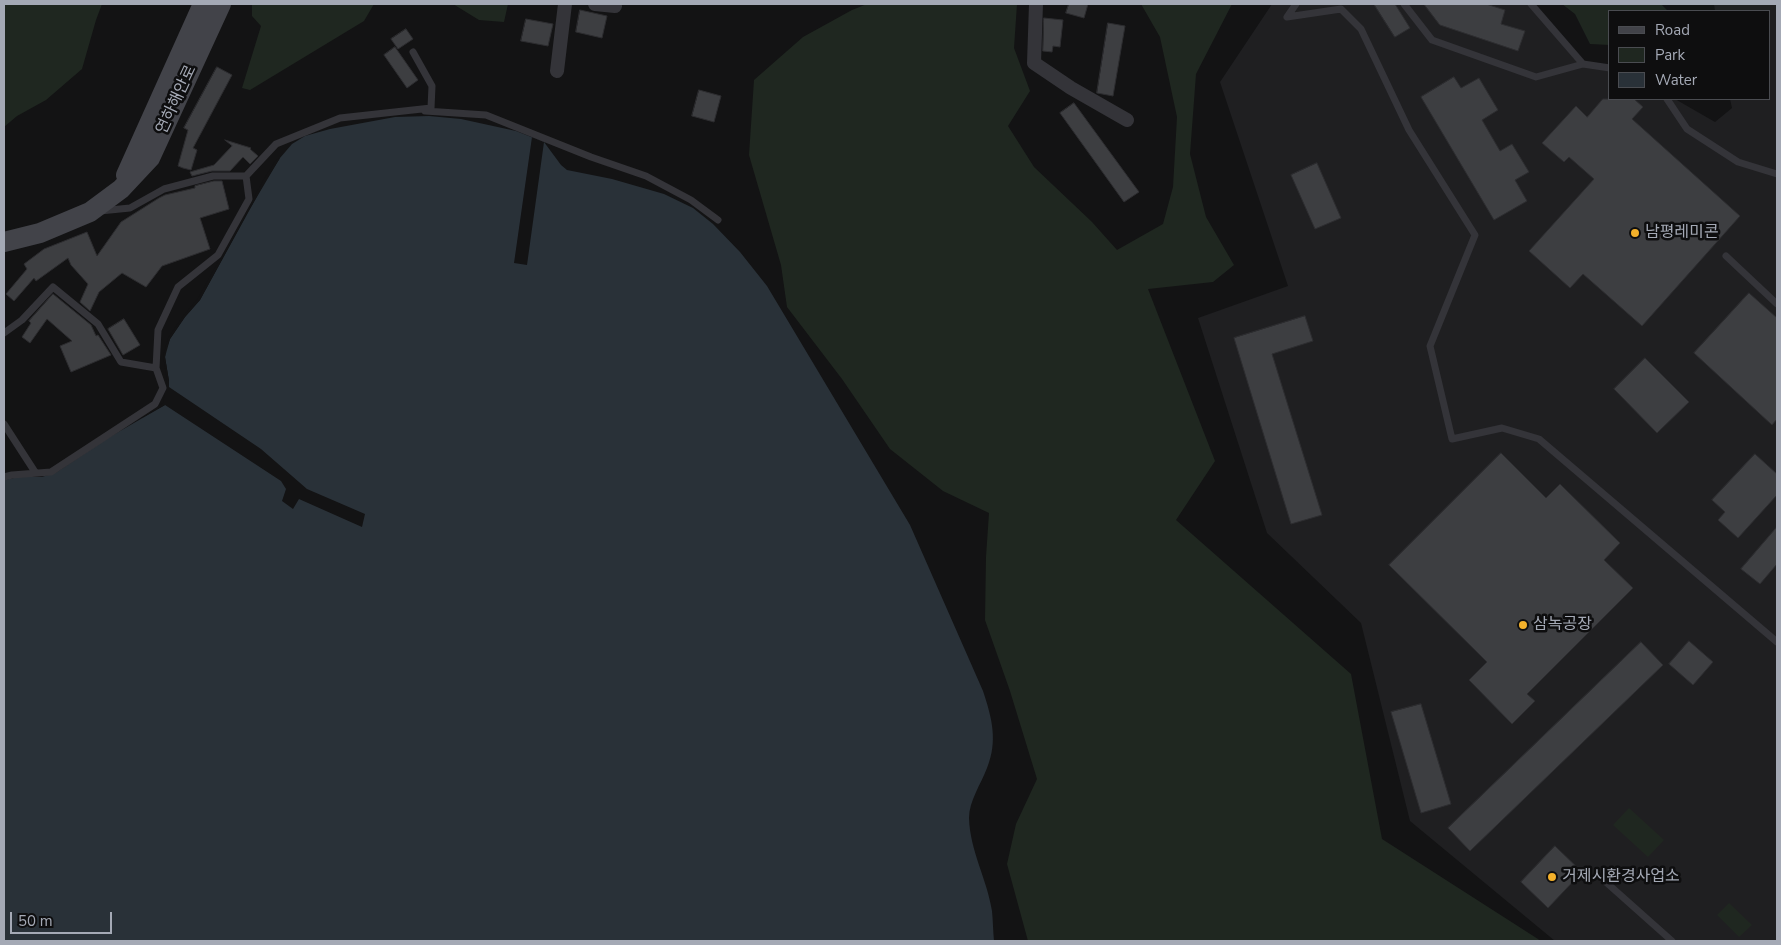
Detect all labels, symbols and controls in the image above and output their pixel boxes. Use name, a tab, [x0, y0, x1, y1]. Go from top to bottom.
legend	[1608, 10, 1771, 100]
text: Road	[1655, 20, 1690, 40]
text: Park	[1655, 45, 1685, 65]
street label: 연하해안로	[153, 63, 201, 137]
text: Water	[1655, 70, 1697, 90]
place label: 남평레미콘	[1645, 223, 1719, 243]
marker: 남평레미콘	[1629, 227, 1641, 239]
place label: 삼녹공장	[1533, 615, 1592, 635]
marker: 삼녹공장	[1517, 619, 1529, 631]
place label: 거제시환경사업소	[1562, 867, 1680, 887]
marker: 거제시환경사업소	[1546, 871, 1558, 883]
scale bar	[12, 902, 115, 934]
text: 50 m	[18, 911, 53, 931]

